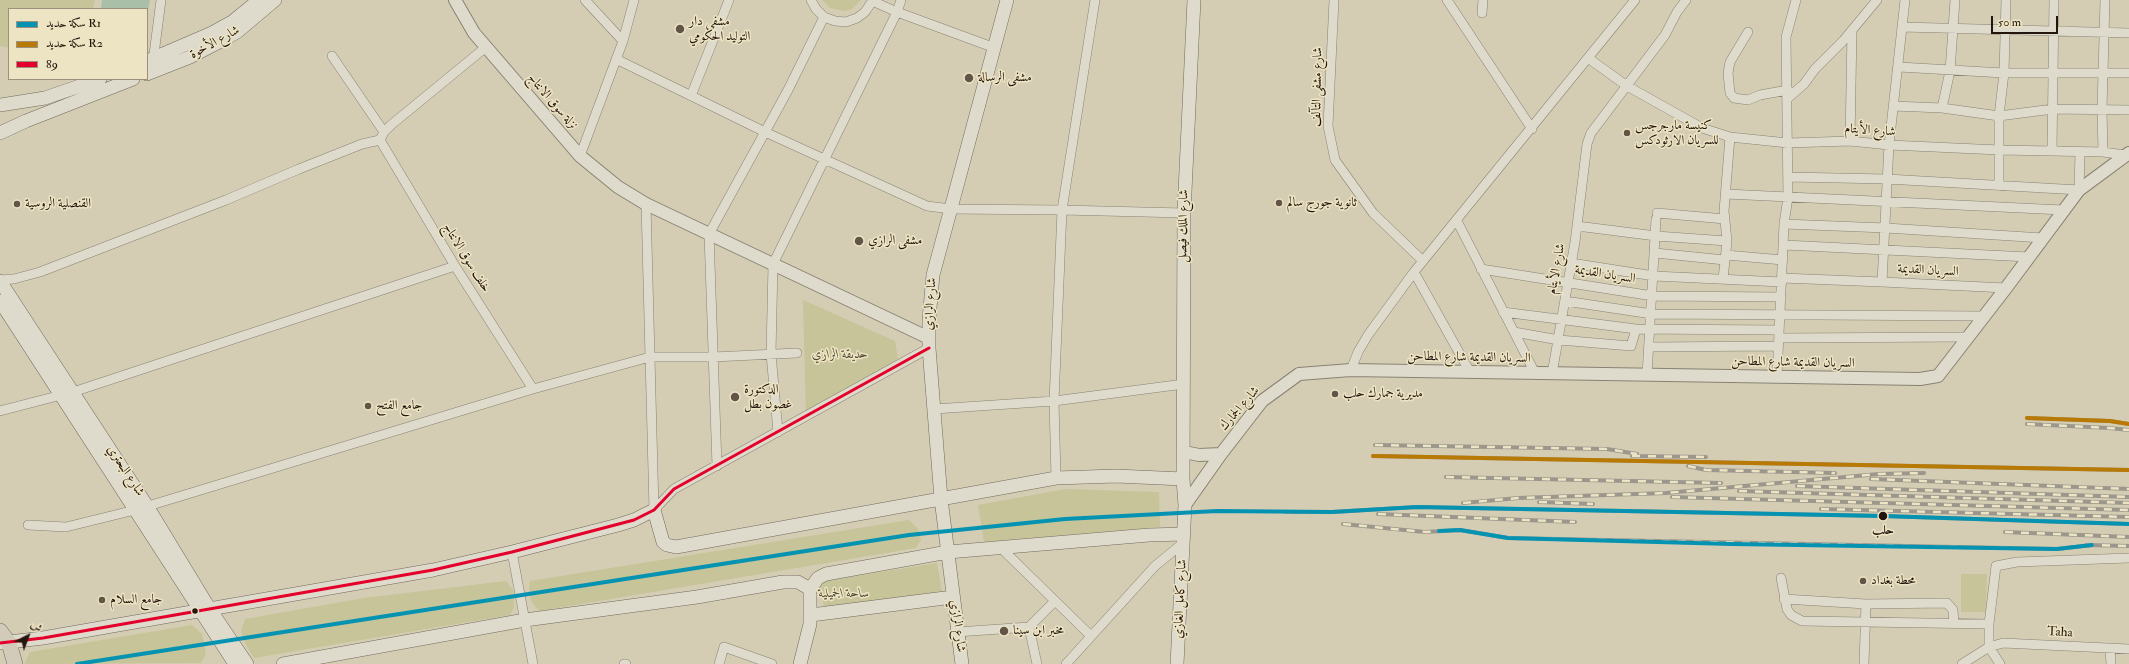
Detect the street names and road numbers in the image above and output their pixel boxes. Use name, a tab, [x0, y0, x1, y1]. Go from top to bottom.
street label: شارع الأخوة	[187, 23, 243, 63]
street label: شارع مشفى التآلف	[1310, 47, 1326, 127]
street label: نزلة سوق الانتاج	[524, 71, 580, 133]
street label: شارع الأيتام	[1844, 121, 1896, 141]
street label: شارع الملك فيصل	[1176, 189, 1192, 263]
street label: خلف سوق الانتاج	[439, 221, 493, 295]
street label: شارع الأيتام	[1545, 242, 1569, 296]
street label: السريان القديمة	[1897, 262, 1959, 280]
street label: السريان القديمة	[1574, 263, 1636, 287]
street label: شارع الرازي	[921, 277, 941, 331]
street label: السريان القديمة شارع المطاحن	[1407, 349, 1531, 367]
street label: السريان القديمة شارع المطاحن	[1731, 354, 1855, 372]
street label: شارع الجمارك	[1217, 384, 1263, 434]
street label: شارع البحتري	[103, 443, 147, 499]
street label: شارع كامل الغازي	[1171, 559, 1191, 639]
street label: شارع الرازي	[946, 599, 968, 653]
street label: Taha	[2047, 625, 2073, 641]

